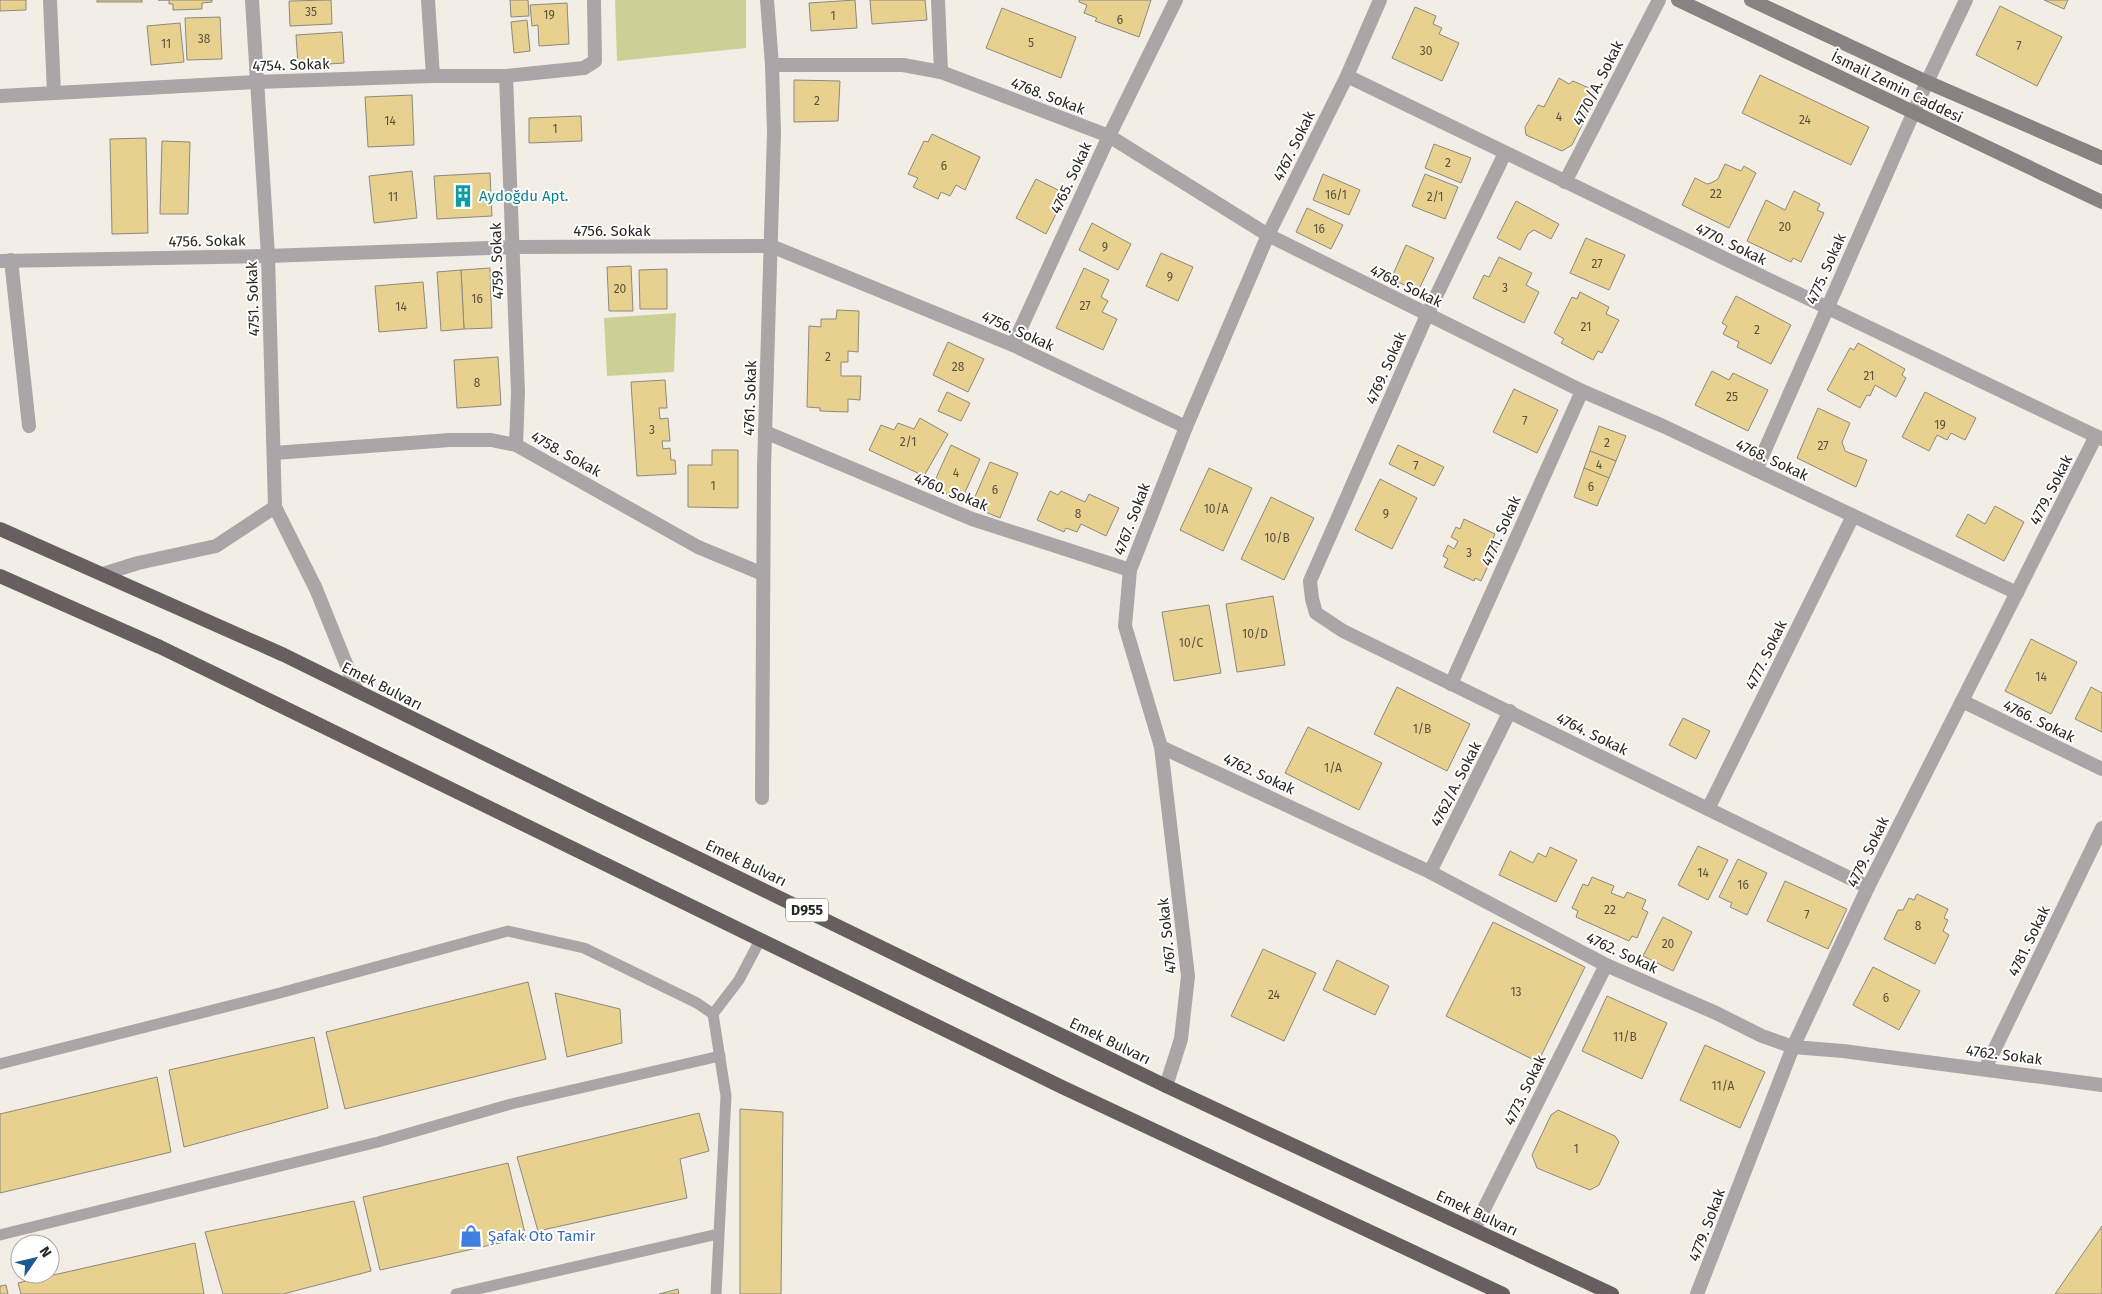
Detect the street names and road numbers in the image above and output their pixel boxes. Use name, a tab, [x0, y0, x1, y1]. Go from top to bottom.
street label: 4770/A. Sokak	[1569, 37, 1627, 128]
street label: İsmail Zemin Caddesi	[1828, 47, 1966, 127]
street label: 4754. Sokak	[252, 55, 330, 75]
street label: 4768. Sokak	[1008, 74, 1088, 118]
street label: 4767. Sokak	[1269, 108, 1319, 184]
street label: 4765. Sokak	[1047, 139, 1096, 217]
street label: 4770. Sokak	[1692, 219, 1770, 269]
street label: 4759. Sokak	[487, 222, 507, 300]
street label: 4756. Sokak	[573, 222, 651, 240]
street label: 4775. Sokak	[1802, 230, 1850, 307]
street label: 4756. Sokak	[168, 231, 246, 251]
street label: 4751. Sokak	[243, 261, 263, 337]
street label: 4768. Sokak	[1367, 261, 1445, 311]
street label: 4756. Sokak	[979, 307, 1057, 355]
street label: 4769. Sokak	[1362, 329, 1410, 407]
street label: 4761. Sokak	[740, 360, 760, 436]
street label: 4758. Sokak	[528, 427, 605, 481]
street label: 4768. Sokak	[1733, 435, 1811, 485]
street label: 4779. Sokak	[2026, 452, 2076, 528]
street label: 4760. Sokak	[911, 469, 991, 515]
street label: 4767. Sokak	[1110, 480, 1154, 558]
street label: 4771. Sokak	[1478, 493, 1525, 569]
street label: 4777. Sokak	[1741, 617, 1791, 693]
street label: Emek Bulvarı	[339, 658, 425, 714]
street label: 4766. Sokak	[2000, 696, 2078, 746]
street label: 4764. Sokak	[1553, 709, 1631, 759]
street label: 4762/A. Sokak	[1427, 738, 1485, 830]
street label: 4762. Sokak	[1220, 750, 1298, 799]
street label: 4779. Sokak	[1843, 813, 1893, 890]
street label: Emek Bulvarı	[703, 836, 789, 890]
street label: 4767. Sokak	[1154, 897, 1180, 975]
road number: D955	[786, 898, 828, 922]
street label: 4781. Sokak	[2004, 903, 2054, 979]
street label: 4762. Sokak	[1583, 929, 1661, 978]
street label: Emek Bulvarı	[1067, 1014, 1153, 1068]
street label: 4762. Sokak	[1965, 1041, 2044, 1069]
street label: 4773. Sokak	[1500, 1052, 1550, 1128]
street label: Emek Bulvarı	[1433, 1186, 1521, 1240]
street label: 4779. Sokak	[1685, 1186, 1729, 1264]

